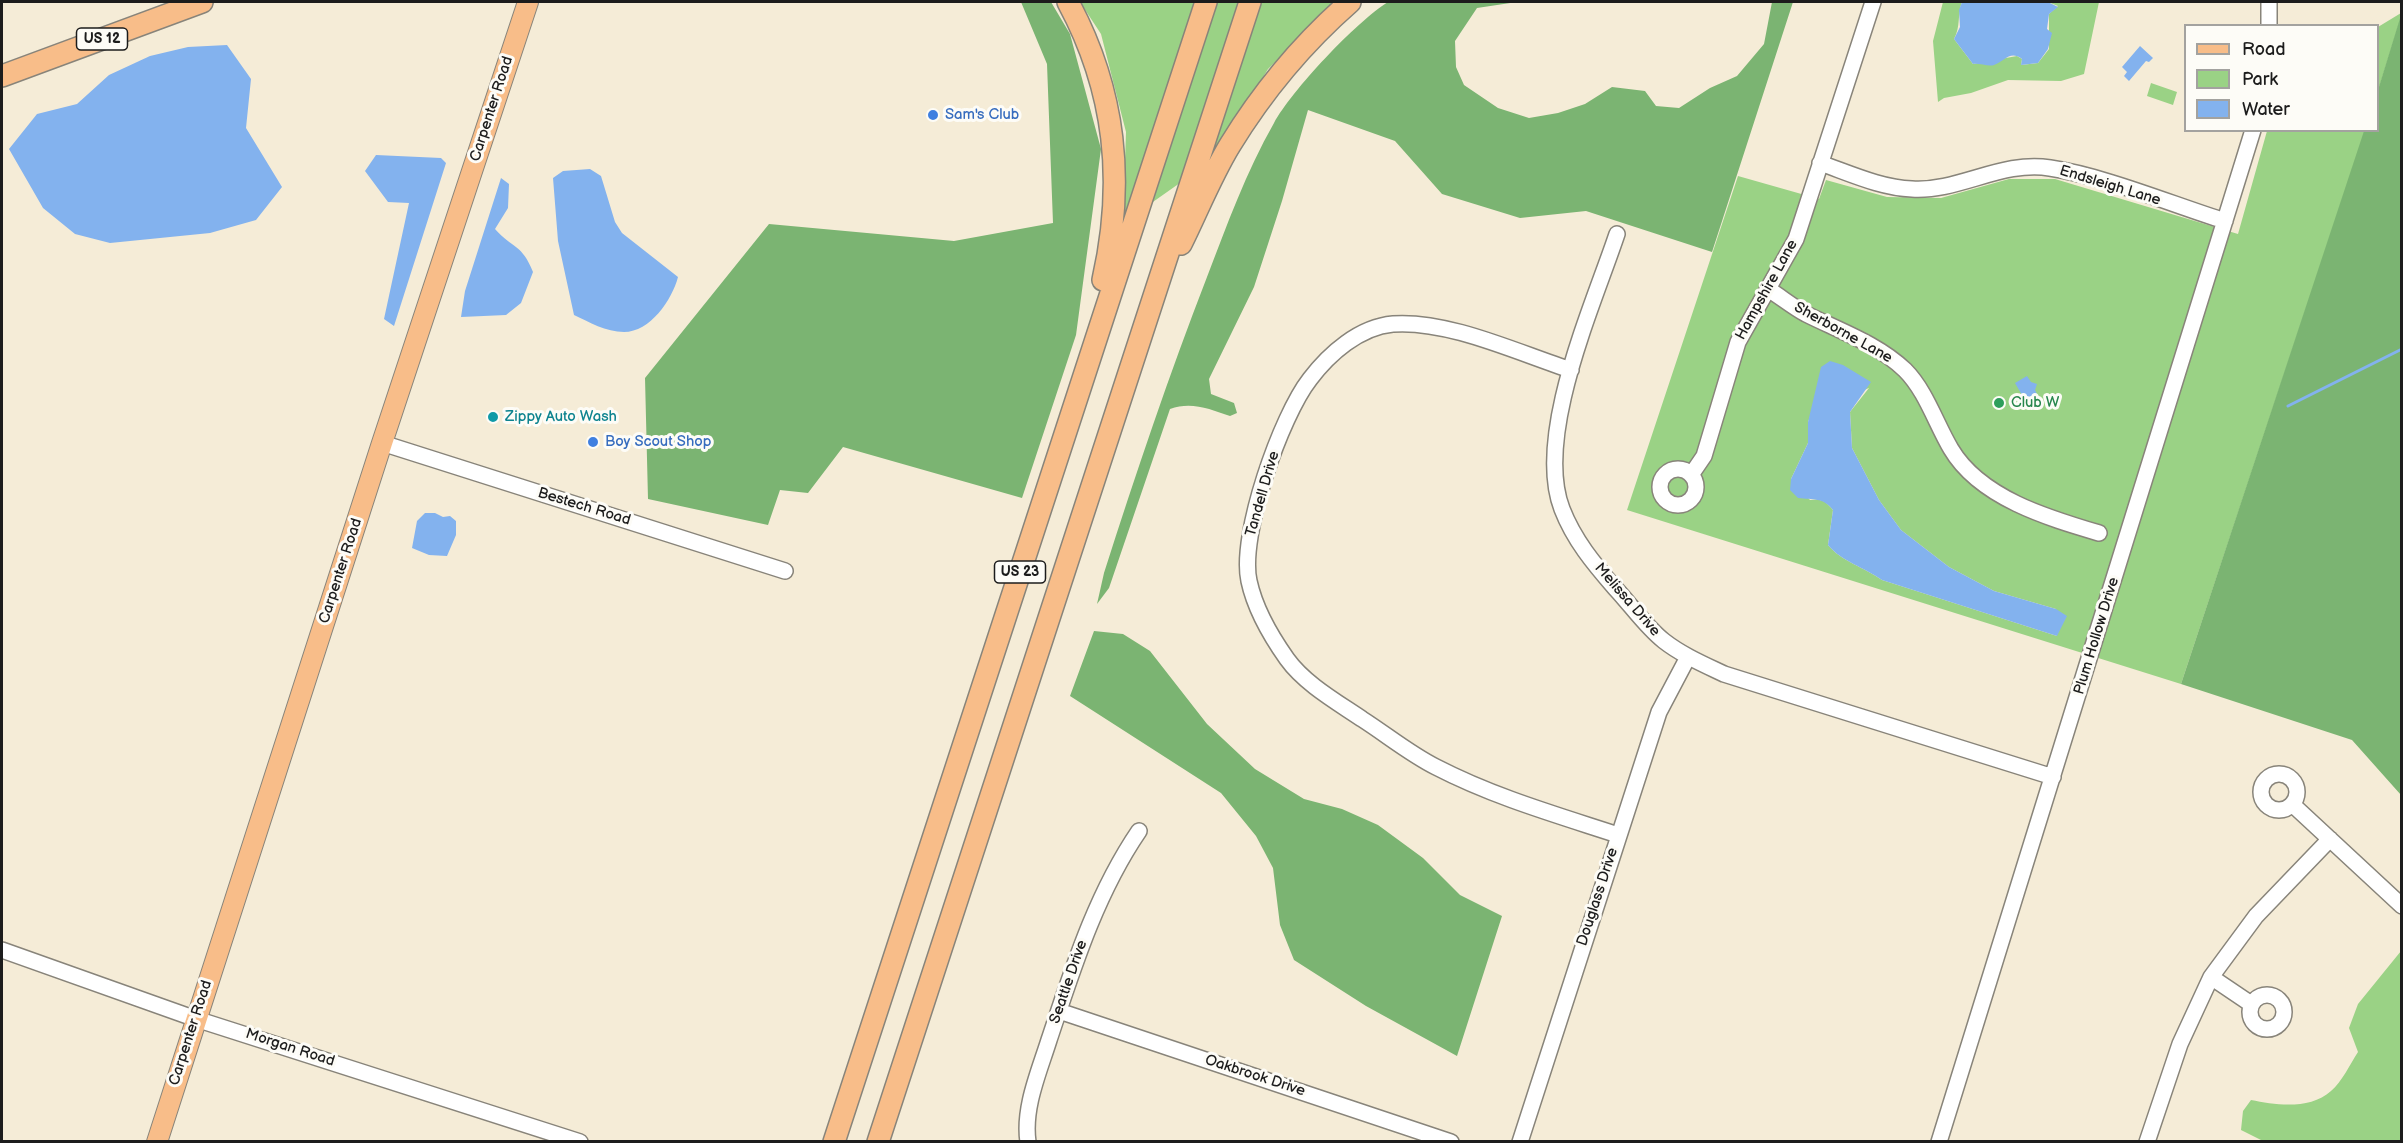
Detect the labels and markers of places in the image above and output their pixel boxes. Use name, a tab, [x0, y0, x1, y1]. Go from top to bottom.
place label: Sam's Club	[945, 106, 1019, 124]
marker: Sam's Club	[926, 108, 940, 122]
place label: Club W	[2011, 394, 2060, 412]
marker: Club W	[1992, 396, 2006, 410]
place label: Zippy Auto Wash	[505, 408, 617, 426]
marker: Zippy Auto Wash	[486, 410, 500, 424]
place label: Boy Scout Shop	[605, 433, 711, 451]
marker: Boy Scout Shop	[586, 435, 600, 449]

